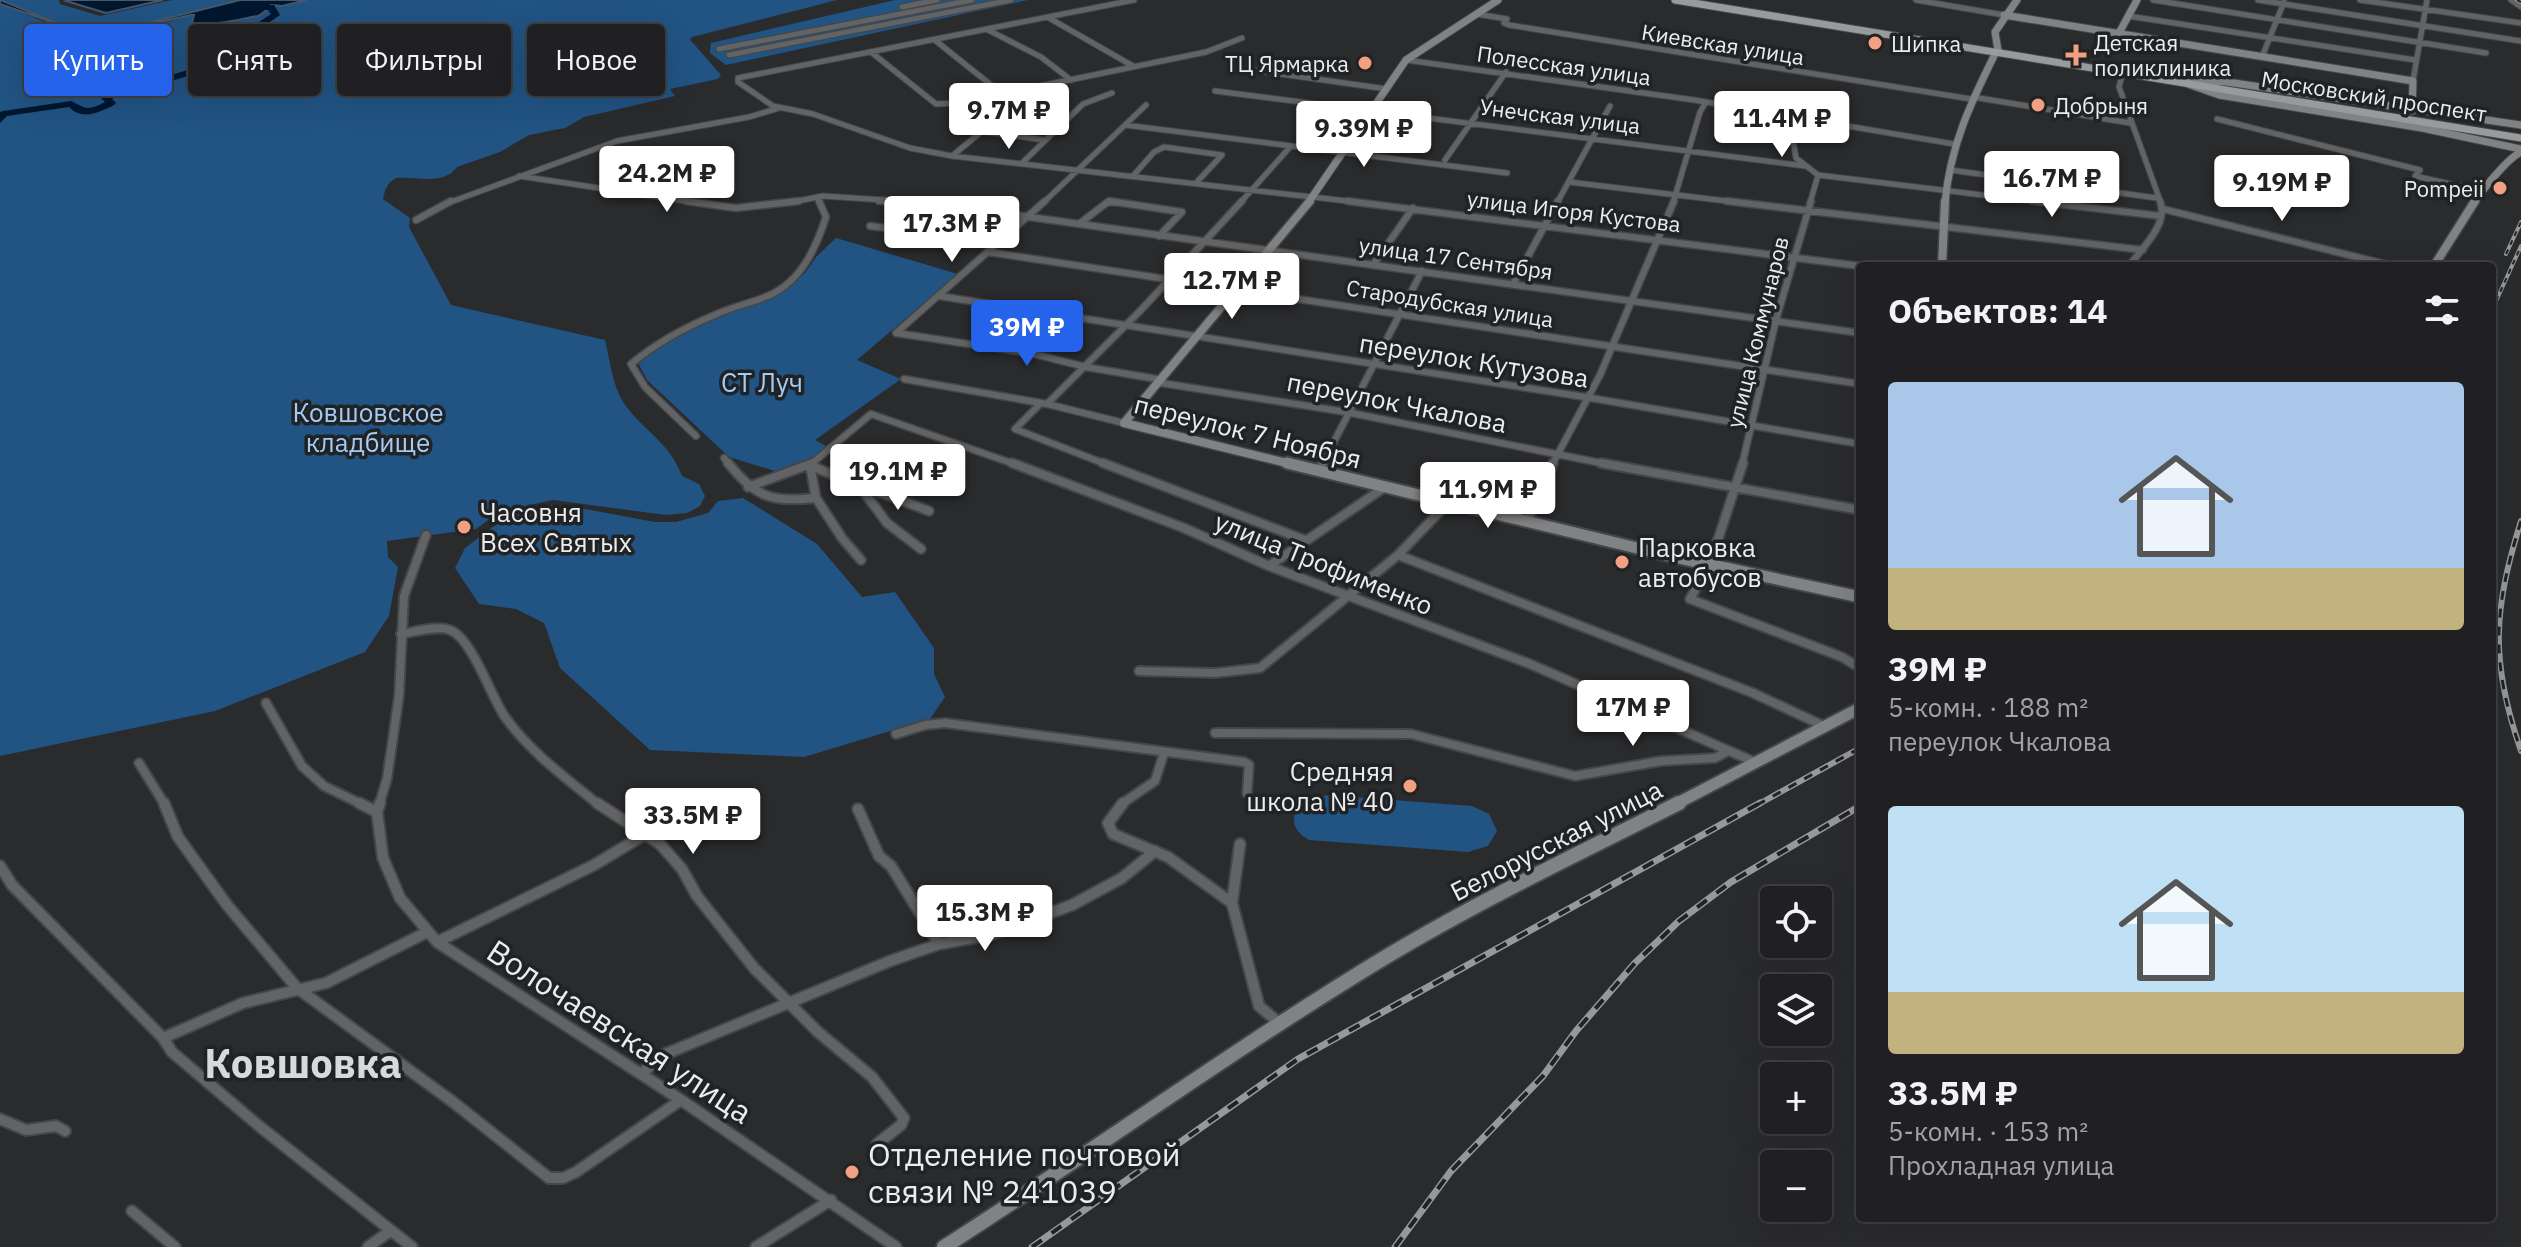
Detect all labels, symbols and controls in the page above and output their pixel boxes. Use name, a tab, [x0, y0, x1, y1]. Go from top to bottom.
street label: Киевская улица	[1640, 17, 1807, 71]
chip: Купить	[24, 24, 172, 96]
chip: Снять	[188, 24, 321, 96]
chip: Фильтры	[337, 24, 511, 96]
chip: Новое	[527, 24, 665, 96]
place label: Детская поликлиника	[2094, 28, 2231, 82]
place label: Шипка	[1891, 29, 1961, 58]
marker: Шипка	[1866, 34, 1884, 52]
street label: Полесская улица	[1475, 38, 1653, 92]
marker: Детская поликлиника	[2065, 44, 2087, 66]
place label: ТЦ Ярмарка	[1225, 49, 1349, 78]
marker: ТЦ Ярмарка	[1356, 54, 1374, 72]
street label: Московский проспект	[2259, 64, 2489, 128]
pin: 9.7M ₽	[944, 83, 1074, 151]
pin: 11.4M ₽	[1708, 91, 1856, 159]
place label: Добрыня	[2054, 91, 2148, 120]
text: 9.7M ₽	[967, 92, 1051, 126]
street label: Унечская улица	[1478, 92, 1642, 140]
marker: Добрыня	[2029, 96, 2047, 114]
text: 11.4M ₽	[1732, 100, 1832, 134]
pin: 9.39M ₽	[1290, 101, 1438, 169]
text: 9.39M ₽	[1314, 110, 1414, 144]
pin: 24.2M ₽	[593, 146, 741, 214]
pin: 16.7M ₽	[1978, 151, 2126, 219]
text: 24.2M ₽	[617, 155, 717, 189]
pin: 9.19M ₽	[2208, 155, 2356, 223]
text: 16.7M ₽	[2002, 160, 2102, 194]
text: 9.19M ₽	[2232, 164, 2332, 198]
place label: Pompeii	[2404, 174, 2484, 203]
marker: Pompeii	[2491, 179, 2509, 197]
street label: улица Игоря Кустова	[1466, 184, 1683, 239]
pin: 17.3M ₽	[878, 196, 1026, 264]
text: 17.3M ₽	[902, 205, 1002, 239]
street label: улица 17 Сентября	[1357, 230, 1555, 286]
street label: улица Коммунаров	[1719, 233, 1795, 431]
pin: 12.7M ₽	[1158, 253, 1306, 321]
text: 12.7M ₽	[1182, 262, 1282, 296]
street label: Стародубская улица	[1344, 272, 1556, 334]
text: Объектов: 14	[1888, 288, 2108, 332]
icon: filters	[2420, 288, 2464, 332]
pin: 39M ₽	[971, 300, 1083, 368]
text: 39M ₽	[989, 309, 1065, 343]
street label: переулок Кутузова	[1357, 325, 1591, 395]
street label: переулок Чкалова	[1284, 364, 1510, 440]
park label: СТ Луч	[721, 365, 803, 399]
street label: переулок 7 Ноября	[1131, 386, 1365, 476]
park label: Ковшовское кладбище	[292, 395, 444, 459]
icon: home	[2104, 434, 2248, 578]
pin: 19.1M ₽	[824, 444, 972, 512]
text: 19.1M ₽	[848, 453, 948, 487]
pin: 11.9M ₽	[1414, 462, 1562, 530]
text: 11.9M ₽	[1438, 471, 1538, 505]
place label: Часовня Всех Святых	[480, 495, 632, 559]
street label: улица Трофименко	[1210, 504, 1438, 622]
marker: Часовня Всех Святых	[455, 518, 473, 536]
place label: Парковка автобусов	[1638, 530, 1762, 594]
marker: Парковка автобусов	[1613, 553, 1631, 571]
text: 39M ₽	[1888, 646, 1987, 690]
pin: 17M ₽	[1577, 680, 1689, 748]
text: 17M ₽	[1595, 689, 1671, 723]
text: 5-комн. · 188 m²	[1888, 690, 2088, 724]
text: переулок Чкалова	[1888, 724, 2111, 758]
place label: Средняя школа № 40	[1246, 754, 1394, 818]
street label: Белорусская улица	[1444, 772, 1668, 908]
marker: Средняя школа № 40	[1401, 777, 1419, 795]
pin: 33.5M ₽	[619, 788, 767, 856]
text: 33.5M ₽	[643, 797, 743, 831]
icon: home	[2104, 858, 2248, 1002]
pin: 15.3M ₽	[911, 885, 1059, 953]
map controls	[1760, 886, 1832, 1222]
button: locate	[1760, 886, 1832, 958]
text: 15.3M ₽	[935, 894, 1035, 928]
street label: Волочаевская улица	[479, 929, 761, 1133]
button: layers	[1760, 974, 1832, 1046]
district label: Ковшовка	[204, 1037, 402, 1089]
button: +	[1760, 1062, 1832, 1134]
text: 33.5M ₽	[1888, 1070, 2018, 1114]
text: 5-комн. · 153 m²	[1888, 1114, 2088, 1148]
place label: Отделение почтовой связи № 241039	[868, 1133, 1181, 1212]
text: Прохладная улица	[1888, 1148, 2114, 1182]
button: −	[1760, 1150, 1832, 1222]
marker: Отделение почтовой связи № 241039	[843, 1163, 861, 1181]

